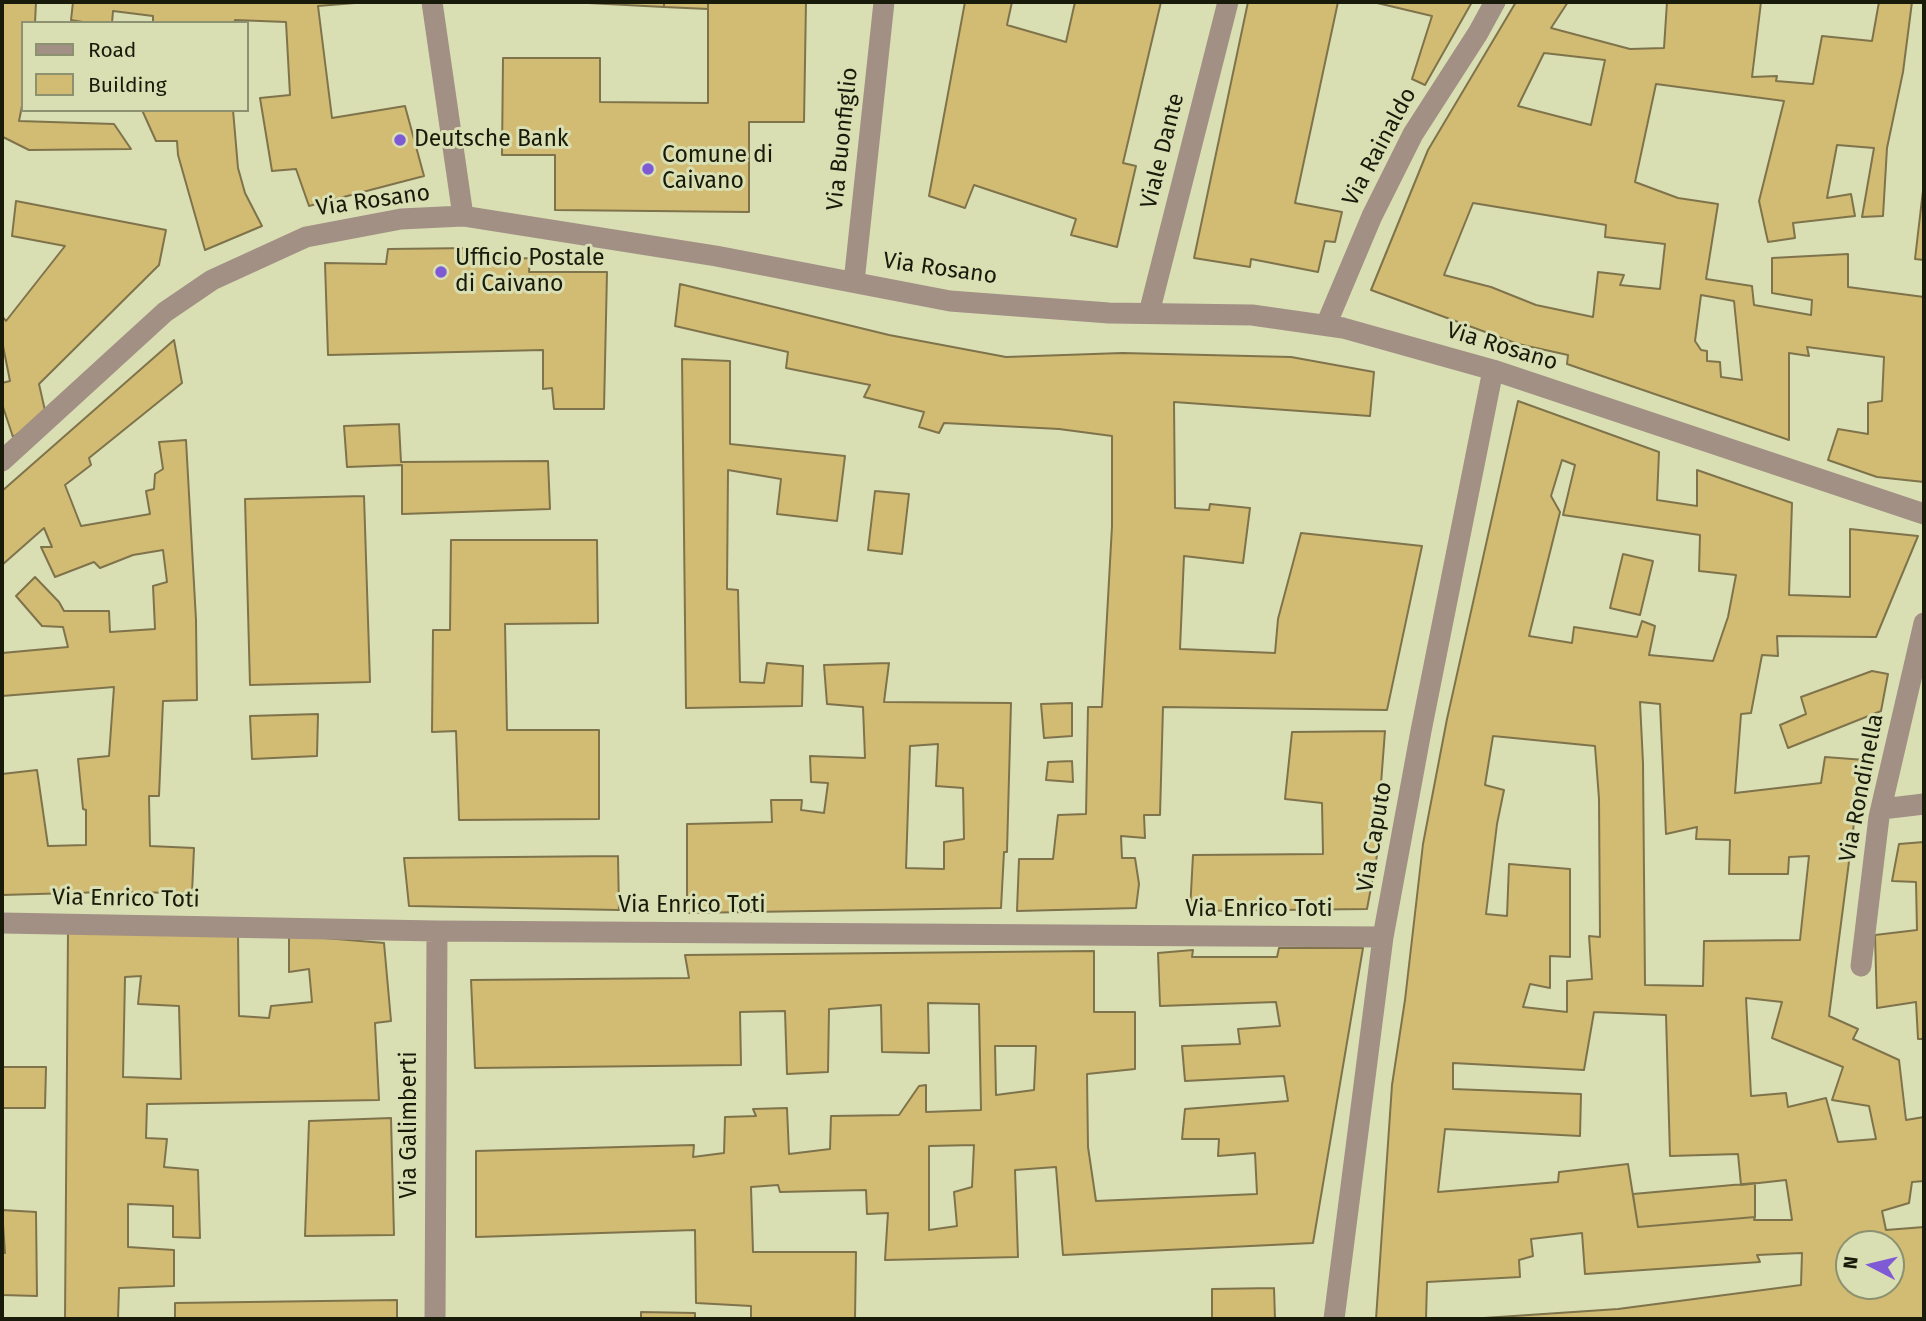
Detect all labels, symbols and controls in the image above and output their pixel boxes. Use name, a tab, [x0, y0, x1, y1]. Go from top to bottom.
legend	[21, 21, 248, 112]
text: Road	[88, 37, 136, 63]
street label: Via Buonfiglio	[822, 66, 864, 212]
text: Building	[88, 72, 167, 98]
street label: Via Rainaldo	[1337, 83, 1423, 211]
street label: Viale Dante	[1135, 90, 1191, 212]
place label: Deutsche Bank	[414, 126, 569, 154]
marker: Deutsche Bank	[392, 132, 408, 148]
place label: Comune di Caivano	[662, 142, 773, 196]
marker: Comune di Caivano	[640, 161, 656, 177]
street label: Via Rosano	[314, 179, 432, 223]
place label: Ufficio Postale di Caivano	[455, 245, 605, 299]
street label: Via Rosano	[881, 247, 999, 291]
marker: Ufficio Postale di Caivano	[433, 264, 449, 280]
street label: Via Rosano	[1443, 317, 1561, 377]
street label: Via Rondinella	[1834, 712, 1890, 864]
street label: Via Caputo	[1352, 780, 1398, 894]
street label: Via Enrico Toti	[52, 884, 200, 914]
street label: Via Enrico Toti	[618, 892, 766, 920]
street label: Via Enrico Toti	[1185, 896, 1333, 924]
street label: Via Galimberti	[396, 1051, 424, 1199]
north arrow	[1835, 1230, 1905, 1300]
text: N	[1838, 1255, 1863, 1270]

